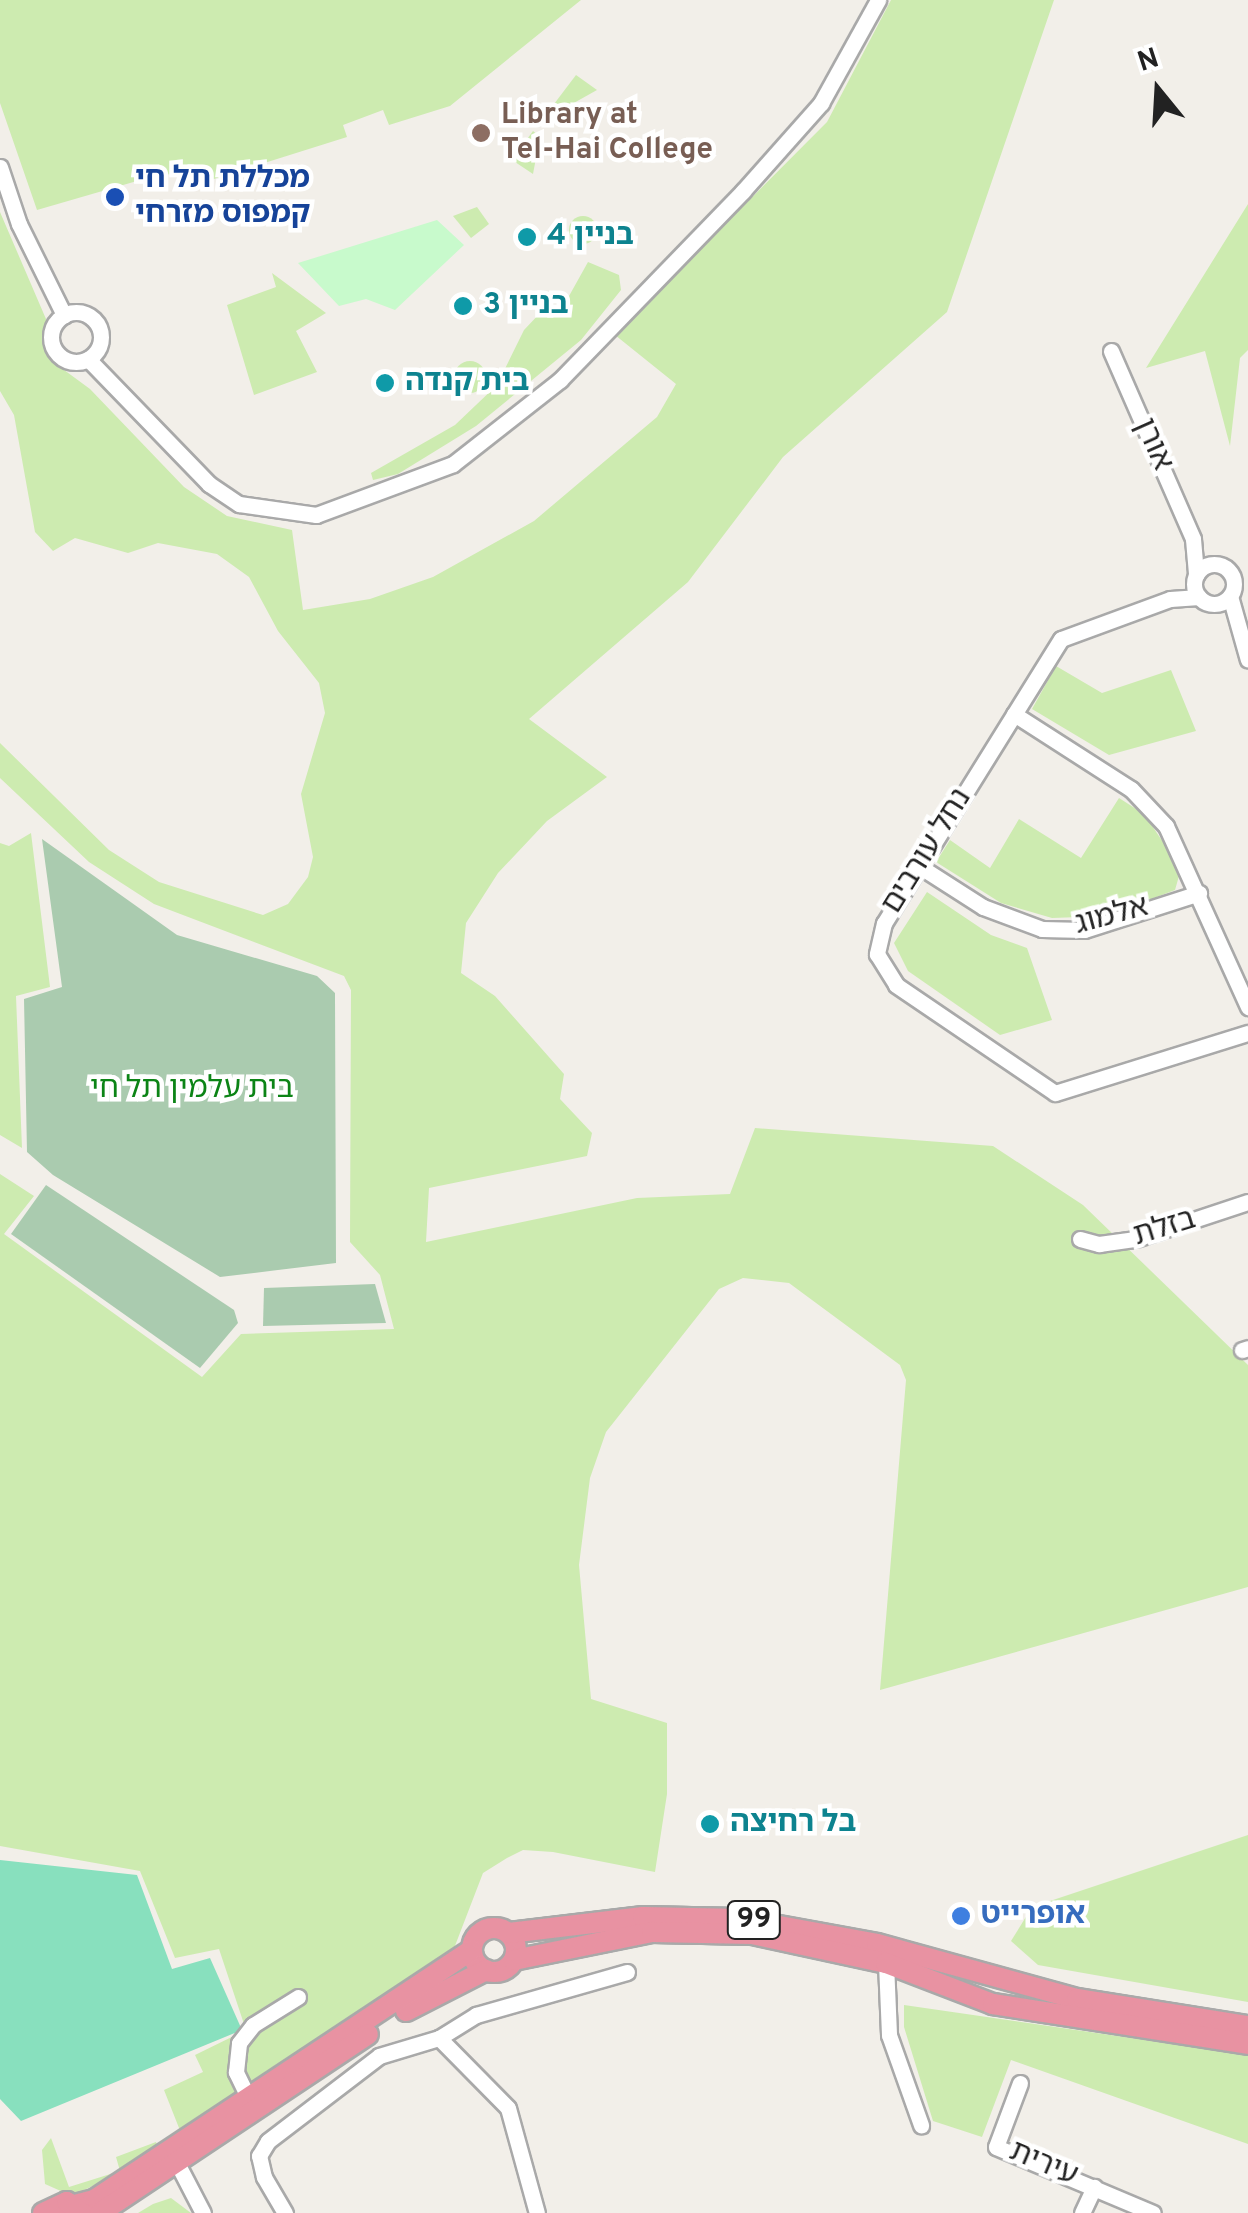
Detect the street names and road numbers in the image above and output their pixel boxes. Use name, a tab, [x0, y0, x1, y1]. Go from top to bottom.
street label: אורן	[1125, 413, 1179, 477]
street label: נחל עורבים	[875, 783, 981, 921]
street label: אלמוג	[1071, 890, 1153, 944]
street label: בזלת	[1130, 1203, 1200, 1255]
road number: 99	[726, 1897, 782, 1943]
street label: עירית	[1004, 2135, 1082, 2195]

